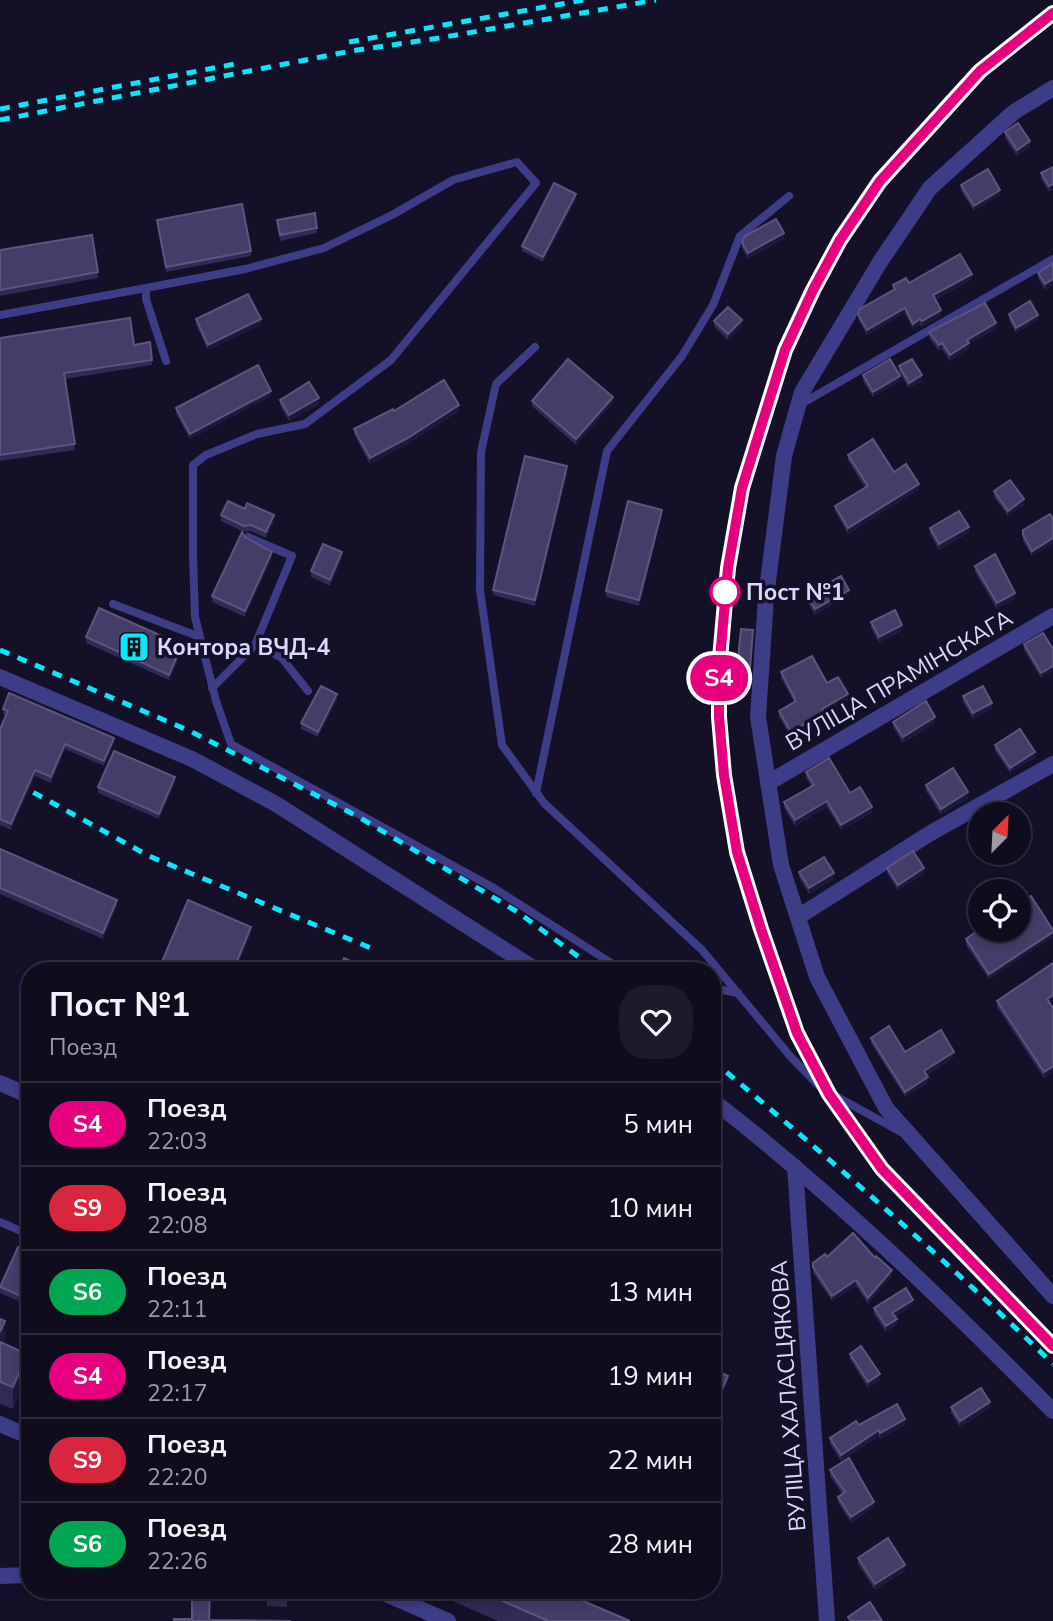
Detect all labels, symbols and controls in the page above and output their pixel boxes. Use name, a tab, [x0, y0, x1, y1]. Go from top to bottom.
marker: Пост №1	[710, 577, 740, 607]
place label: Пост №1	[746, 577, 845, 608]
street label: ВУЛІЦА ПРАМІНСКАГА	[780, 603, 1019, 758]
building icon: Контора ВЧД-4	[117, 630, 151, 664]
place label: Контора ВЧД-4	[157, 632, 331, 663]
line badge: S4	[688, 655, 750, 701]
text: S4	[704, 662, 734, 694]
north arrow	[968, 802, 1031, 864]
map controls	[968, 802, 1031, 942]
button: locate	[968, 879, 1031, 942]
text: Пост №1	[49, 983, 191, 1028]
button: heart	[619, 985, 693, 1059]
text: Поезд	[49, 1032, 117, 1063]
text: Поезд	[147, 1091, 227, 1126]
text: 5 мин	[623, 1107, 693, 1142]
text: S4	[73, 1108, 102, 1140]
text: 22:03	[147, 1126, 207, 1157]
text: Поезд	[147, 1175, 227, 1210]
text: 10 мин	[608, 1191, 693, 1226]
text: S9	[73, 1192, 102, 1224]
text: 22:08	[147, 1210, 207, 1241]
text: Поезд	[147, 1259, 227, 1294]
street label: ВУЛІЦА ХАЛАСЦЯКОВА	[764, 1259, 813, 1532]
text: 13 мин	[608, 1275, 693, 1310]
text: S6	[73, 1276, 102, 1308]
text: 22:11	[147, 1294, 207, 1325]
text: Поезд	[147, 1343, 227, 1378]
text: 19 мин	[608, 1359, 693, 1394]
text: S4	[73, 1360, 102, 1392]
text: 22:17	[147, 1378, 207, 1409]
text: Поезд	[147, 1427, 227, 1462]
text: 22 мин	[608, 1443, 693, 1478]
text: S9	[73, 1444, 102, 1476]
text: 22:20	[147, 1462, 207, 1493]
text: Поезд	[147, 1511, 227, 1546]
text: 28 мин	[608, 1527, 693, 1562]
text: S6	[73, 1528, 102, 1560]
text: 22:26	[147, 1546, 207, 1577]

